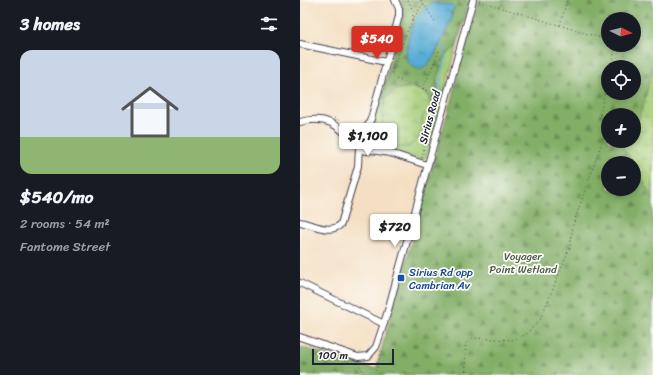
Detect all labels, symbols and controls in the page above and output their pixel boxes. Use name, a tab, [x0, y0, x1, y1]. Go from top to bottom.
text: 3 homes	[20, 9, 80, 39]
north arrow	[601, 12, 641, 52]
map controls	[601, 12, 641, 196]
icon: filters	[258, 13, 280, 35]
pin: $540	[353, 26, 401, 60]
text: $540	[360, 27, 394, 50]
button: locate	[601, 60, 641, 100]
icon: home	[114, 76, 186, 148]
street label: Sirius Road	[414, 87, 447, 146]
button: +	[601, 108, 641, 148]
pin: $1,100	[335, 123, 401, 157]
text: $1,100	[348, 124, 388, 147]
button: −	[601, 156, 641, 196]
text: $540/mo	[20, 182, 93, 212]
text: 2 rooms · 54 m²	[20, 212, 110, 235]
pin: $720	[371, 214, 419, 248]
text: $720	[379, 215, 411, 238]
text: Fantome Street	[20, 235, 110, 258]
park label: Voyager Point Wetland	[489, 247, 558, 279]
place label: Sirius Rd opp Cambrian Av	[409, 263, 473, 295]
marker: Sirius Rd opp Cambrian Av	[396, 273, 406, 283]
text: 100 m	[318, 346, 348, 365]
scale bar	[312, 347, 394, 366]

